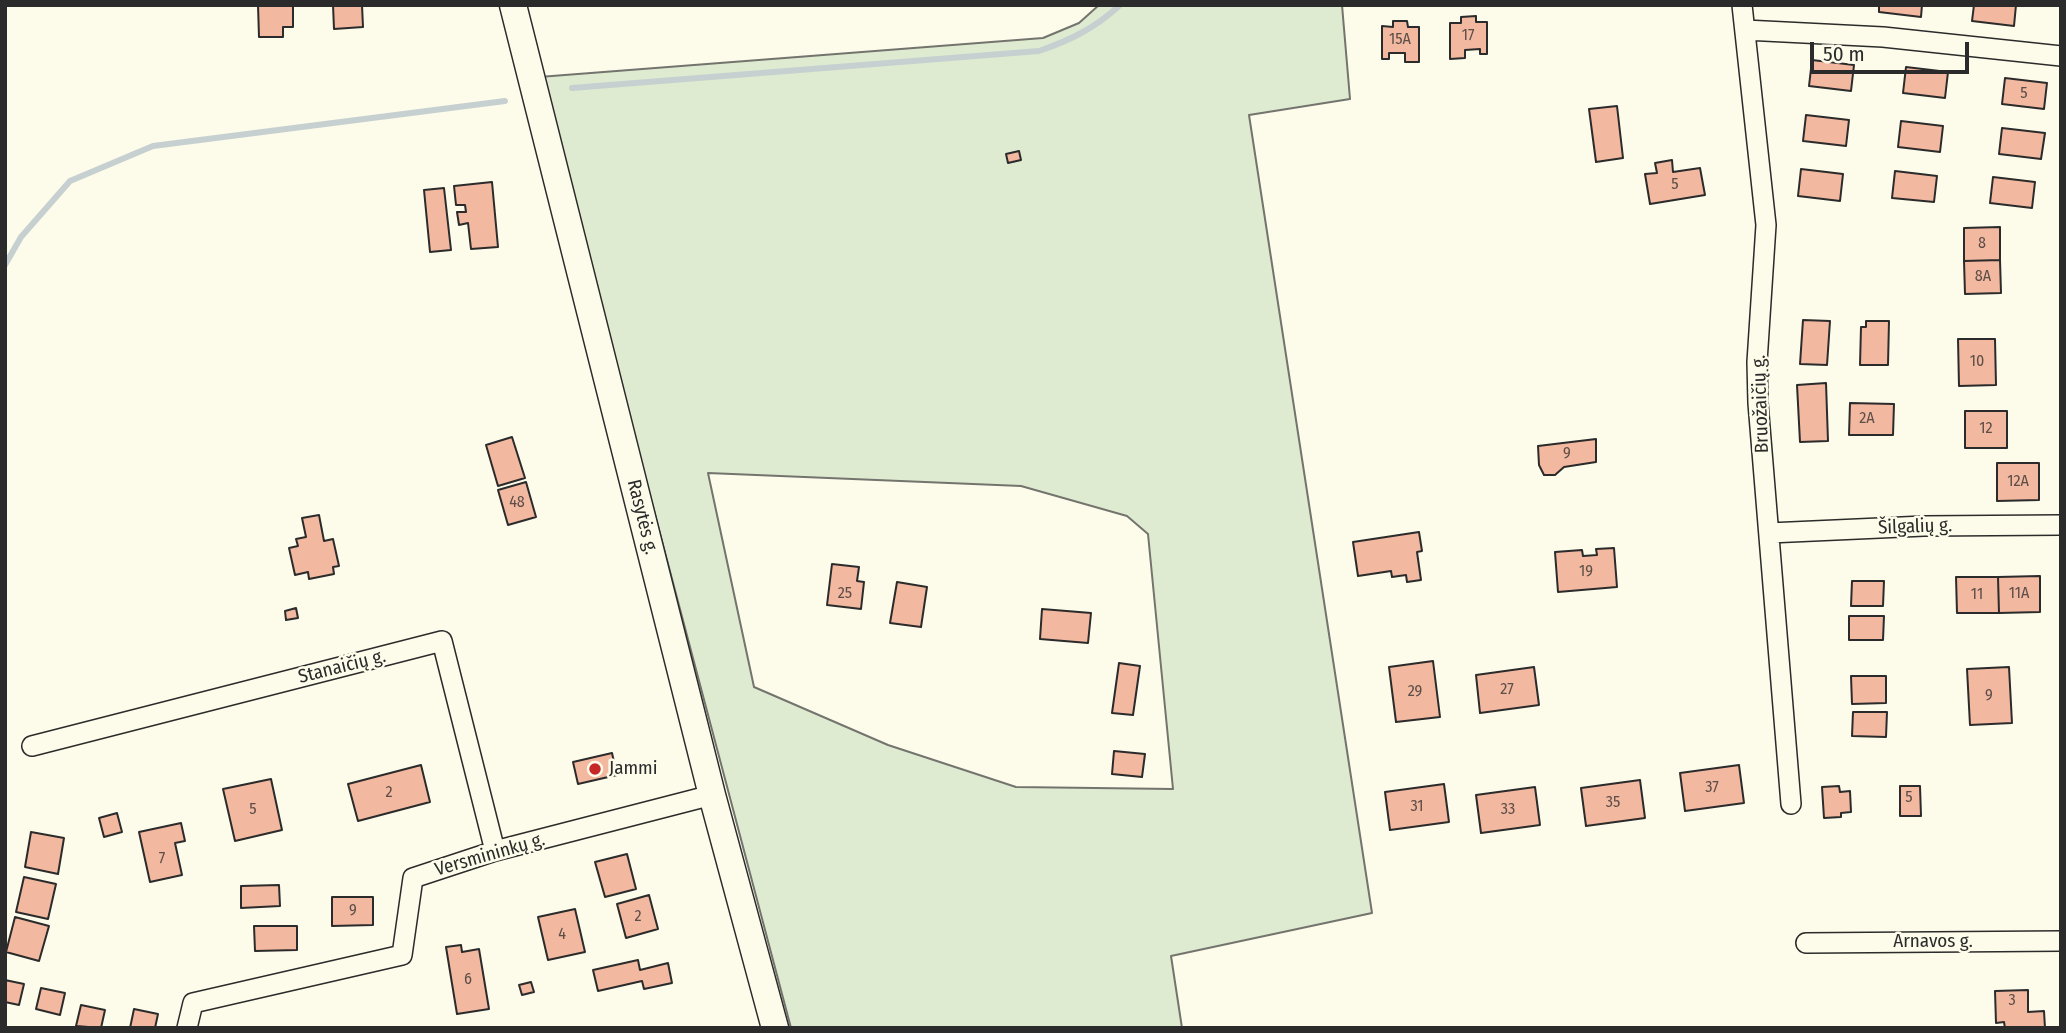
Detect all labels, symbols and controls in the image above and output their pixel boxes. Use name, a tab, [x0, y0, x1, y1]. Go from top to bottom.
house number: 17	[1462, 26, 1474, 46]
scale bar	[1814, 28, 1973, 72]
house number: 15A	[1389, 30, 1411, 50]
text: 50 m	[1823, 41, 1865, 67]
house number: 5	[2020, 84, 2028, 104]
house number: 5	[1671, 175, 1679, 195]
house number: 8	[1978, 234, 1986, 254]
house number: 8A	[1975, 267, 1991, 287]
house number: 10	[1970, 352, 1984, 372]
street label: Bruožaičių g.	[1748, 354, 1774, 454]
house number: 2A	[1859, 409, 1875, 429]
house number: 12	[1979, 419, 1993, 439]
house number: 9	[1563, 444, 1571, 464]
house number: 12A	[2007, 472, 2029, 492]
street label: Rasytės g.	[622, 477, 662, 557]
house number: 48	[509, 493, 525, 513]
street label: Šilgalių g.	[1878, 514, 1952, 540]
house number: 19	[1579, 562, 1593, 582]
house number: 25	[838, 584, 852, 604]
house number: 11A	[2009, 584, 2029, 604]
house number: 11	[1971, 585, 1983, 605]
street label: Stanaičių g.	[296, 645, 388, 689]
house number: 27	[1500, 680, 1514, 700]
house number: 29	[1408, 682, 1422, 702]
house number: 9	[1985, 686, 1993, 706]
place label: Jammi	[609, 758, 658, 780]
marker: Jammi	[587, 761, 603, 777]
house number: 37	[1705, 778, 1719, 798]
house number: 2	[385, 783, 393, 803]
house number: 5	[1905, 788, 1913, 808]
house number: 35	[1606, 793, 1620, 813]
house number: 31	[1410, 797, 1424, 817]
house number: 5	[249, 800, 257, 820]
house number: 33	[1501, 800, 1515, 820]
street label: Versmininkų g.	[432, 828, 548, 882]
house number: 7	[159, 849, 165, 869]
house number: 9	[349, 901, 357, 921]
house number: 2	[634, 907, 642, 927]
house number: 4	[558, 925, 566, 945]
street label: Arnavos g.	[1893, 931, 1973, 953]
house number: 6	[464, 970, 472, 990]
house number: 3	[2008, 991, 2016, 1011]

